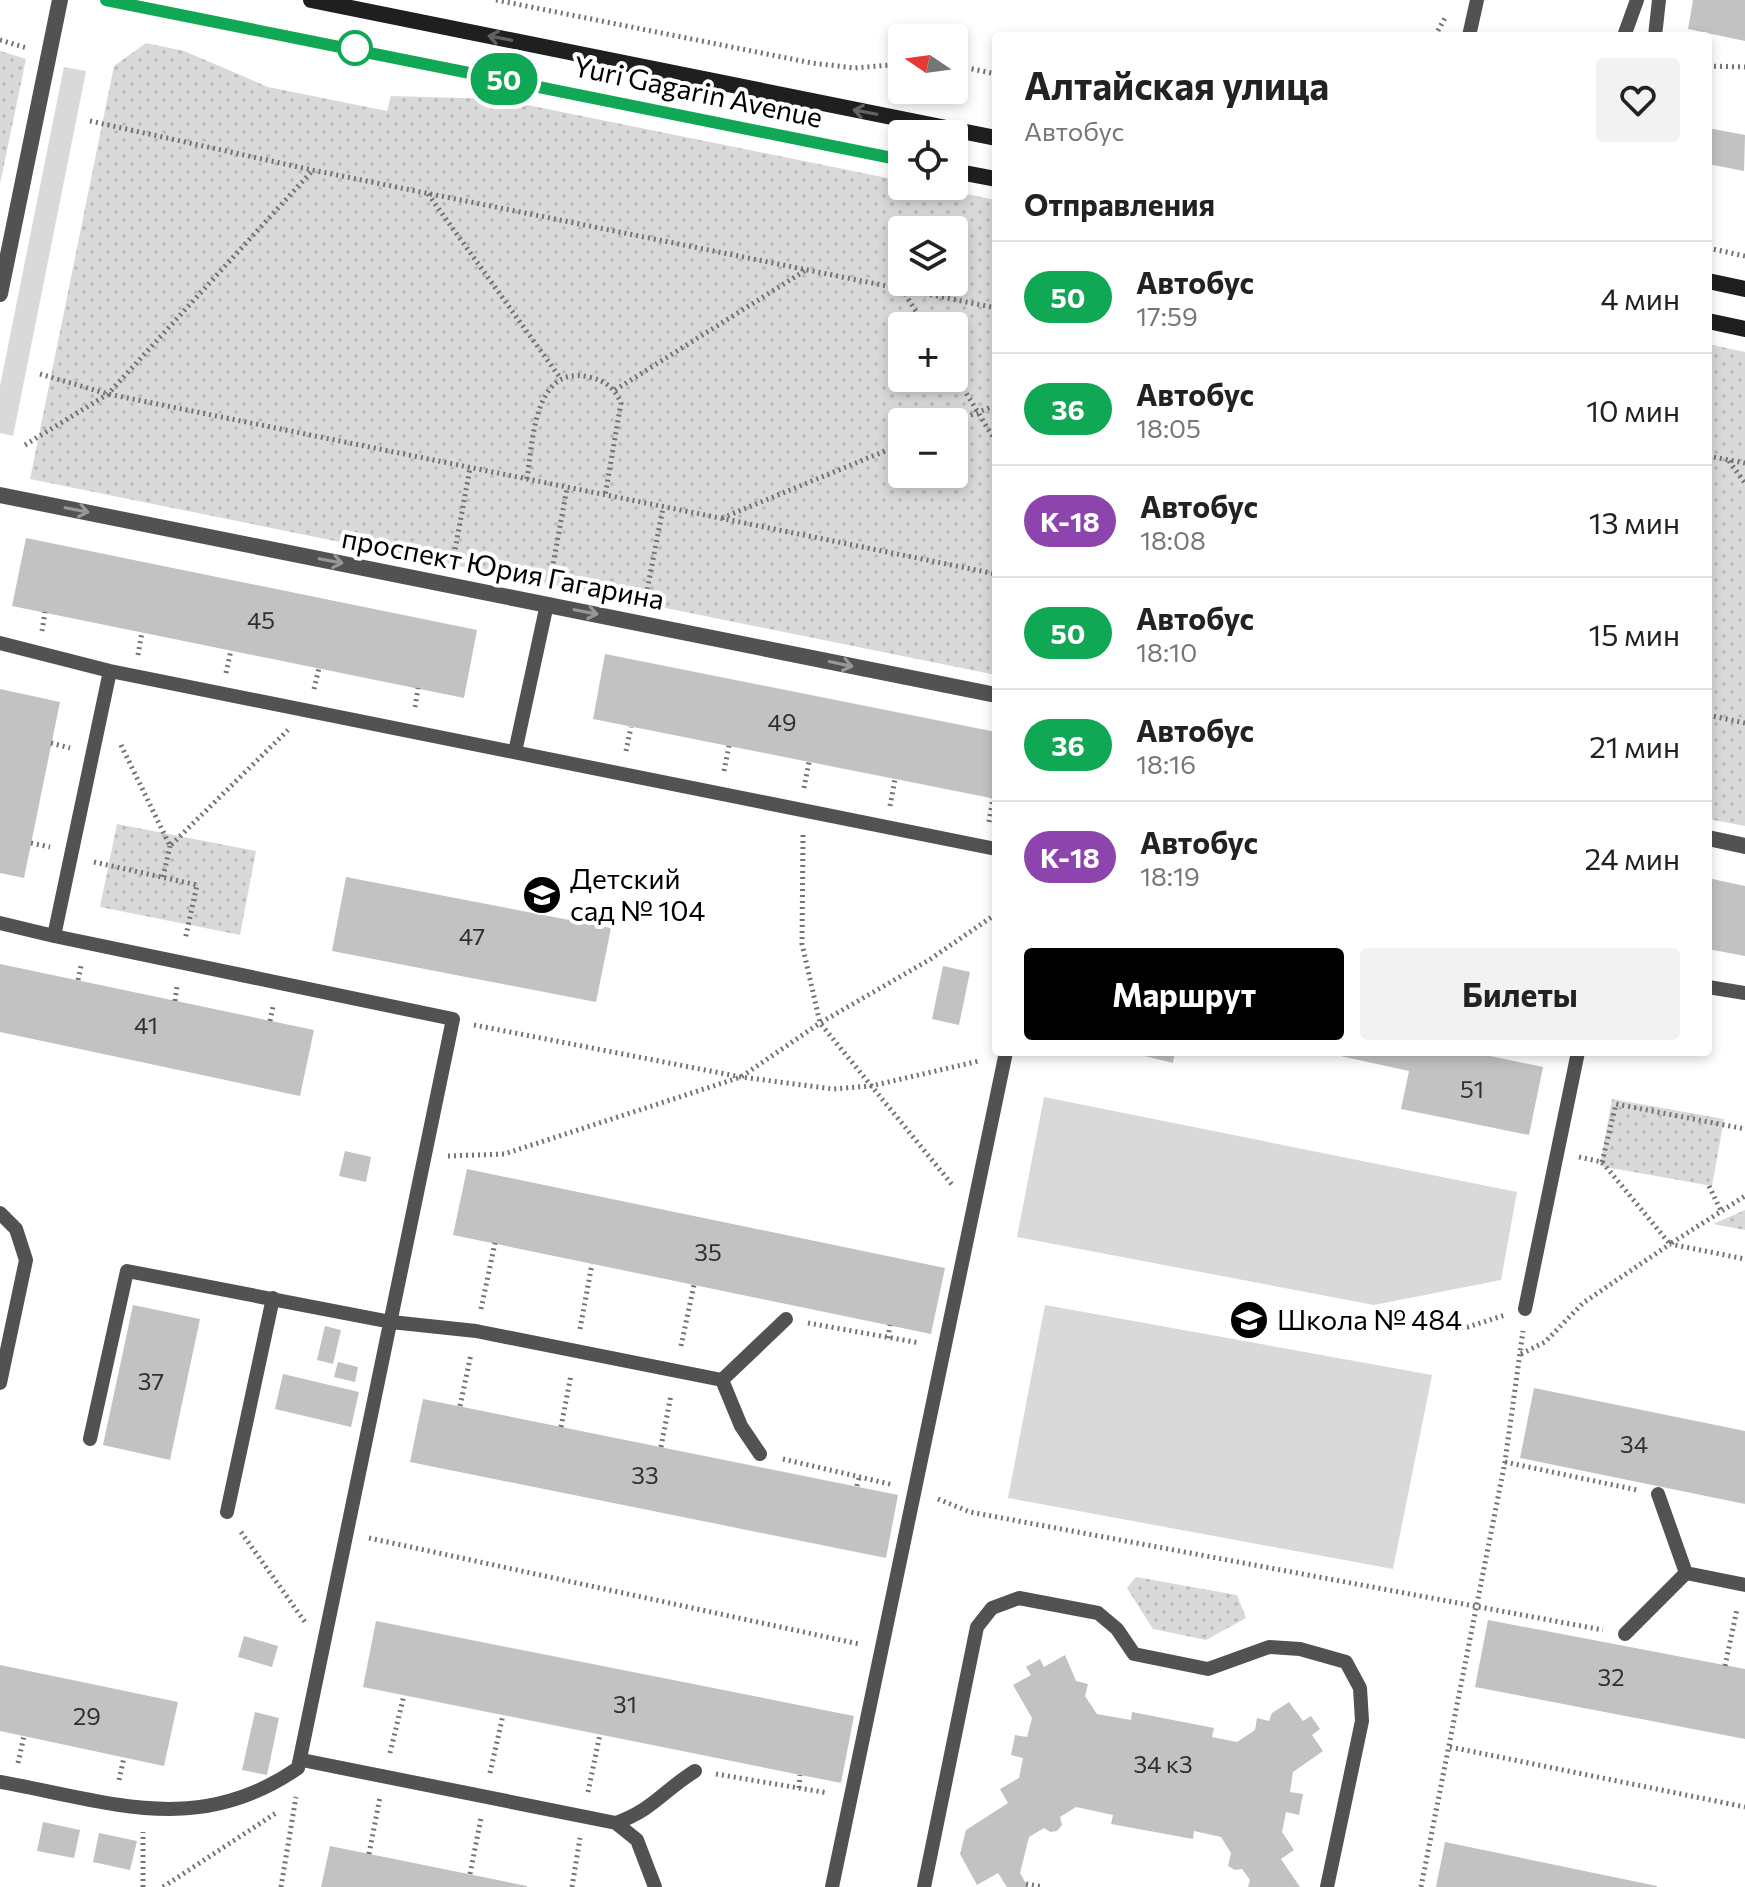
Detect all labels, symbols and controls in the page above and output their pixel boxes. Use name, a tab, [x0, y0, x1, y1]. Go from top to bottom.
north arrow	[888, 24, 968, 104]
map controls	[888, 24, 968, 488]
one-way arrow	[488, 30, 513, 45]
unlabelled marker	[338, 31, 372, 65]
street label: Yuri Gagarin Avenue	[571, 48, 826, 134]
line badge: 50	[468, 53, 540, 105]
button: heart	[1596, 58, 1680, 142]
text: Алтайская улица	[1024, 61, 1329, 108]
text: 50	[487, 62, 521, 96]
one-way arrow	[852, 103, 878, 118]
text: Автобус	[1024, 115, 1124, 146]
button: locate	[888, 120, 968, 200]
text: Отправления	[1024, 185, 1215, 222]
button: layers	[888, 216, 968, 296]
text: Автобус	[1136, 263, 1254, 300]
text: 4 мин	[1601, 279, 1680, 316]
text: 50	[1051, 280, 1085, 314]
text: 17:59	[1136, 300, 1198, 331]
button: +	[888, 312, 968, 392]
text: Автобус	[1136, 375, 1254, 412]
text: 10 мин	[1586, 391, 1680, 428]
text: 36	[1051, 392, 1085, 426]
button: −	[888, 408, 968, 488]
text: 18:05	[1136, 412, 1201, 443]
text: Автобус	[1140, 487, 1258, 524]
one-way arrow	[63, 503, 89, 518]
text: 13 мин	[1589, 503, 1680, 540]
text: К-18	[1040, 504, 1100, 538]
street label: проспект Юрия Гагарина	[339, 520, 667, 616]
text: 18:08	[1140, 524, 1206, 555]
one-way arrow	[318, 554, 344, 569]
text: Автобус	[1136, 599, 1254, 636]
house number: 45	[247, 605, 275, 634]
one-way arrow	[573, 605, 599, 620]
text: 15 мин	[1589, 615, 1680, 652]
text: 50	[1051, 616, 1085, 650]
text: 18:10	[1136, 636, 1197, 667]
one-way arrow	[828, 657, 853, 672]
house number: 49	[768, 707, 796, 736]
text: Автобус	[1136, 711, 1254, 748]
text: 21 мин	[1589, 727, 1680, 764]
text: 36	[1051, 728, 1085, 762]
text: 18:16	[1136, 748, 1196, 779]
text: Автобус	[1140, 823, 1258, 860]
text: 24 мин	[1584, 839, 1680, 876]
text: К-18	[1040, 840, 1100, 874]
text: 18:19	[1140, 860, 1200, 891]
place label: Детский сад № 104	[570, 861, 706, 927]
school or university icon: Детский сад № 104	[521, 874, 563, 916]
house number: 47	[459, 921, 485, 950]
button: Маршрут	[1024, 948, 1344, 1040]
button: Билеты	[1360, 948, 1680, 1040]
house number: 41	[134, 1010, 158, 1039]
house number: 51	[1460, 1074, 1484, 1103]
house number: 35	[694, 1237, 722, 1266]
school or university icon: Школа № 484	[1228, 1299, 1270, 1341]
place label: Школа № 484	[1277, 1302, 1462, 1336]
house number: 37	[138, 1366, 164, 1395]
house number: 34	[1620, 1429, 1648, 1458]
house number: 33	[631, 1460, 659, 1489]
house number: 32	[1598, 1662, 1624, 1691]
house number: 31	[613, 1689, 637, 1718]
house number: 29	[73, 1701, 101, 1730]
house number: 34 к3	[1133, 1749, 1193, 1778]

